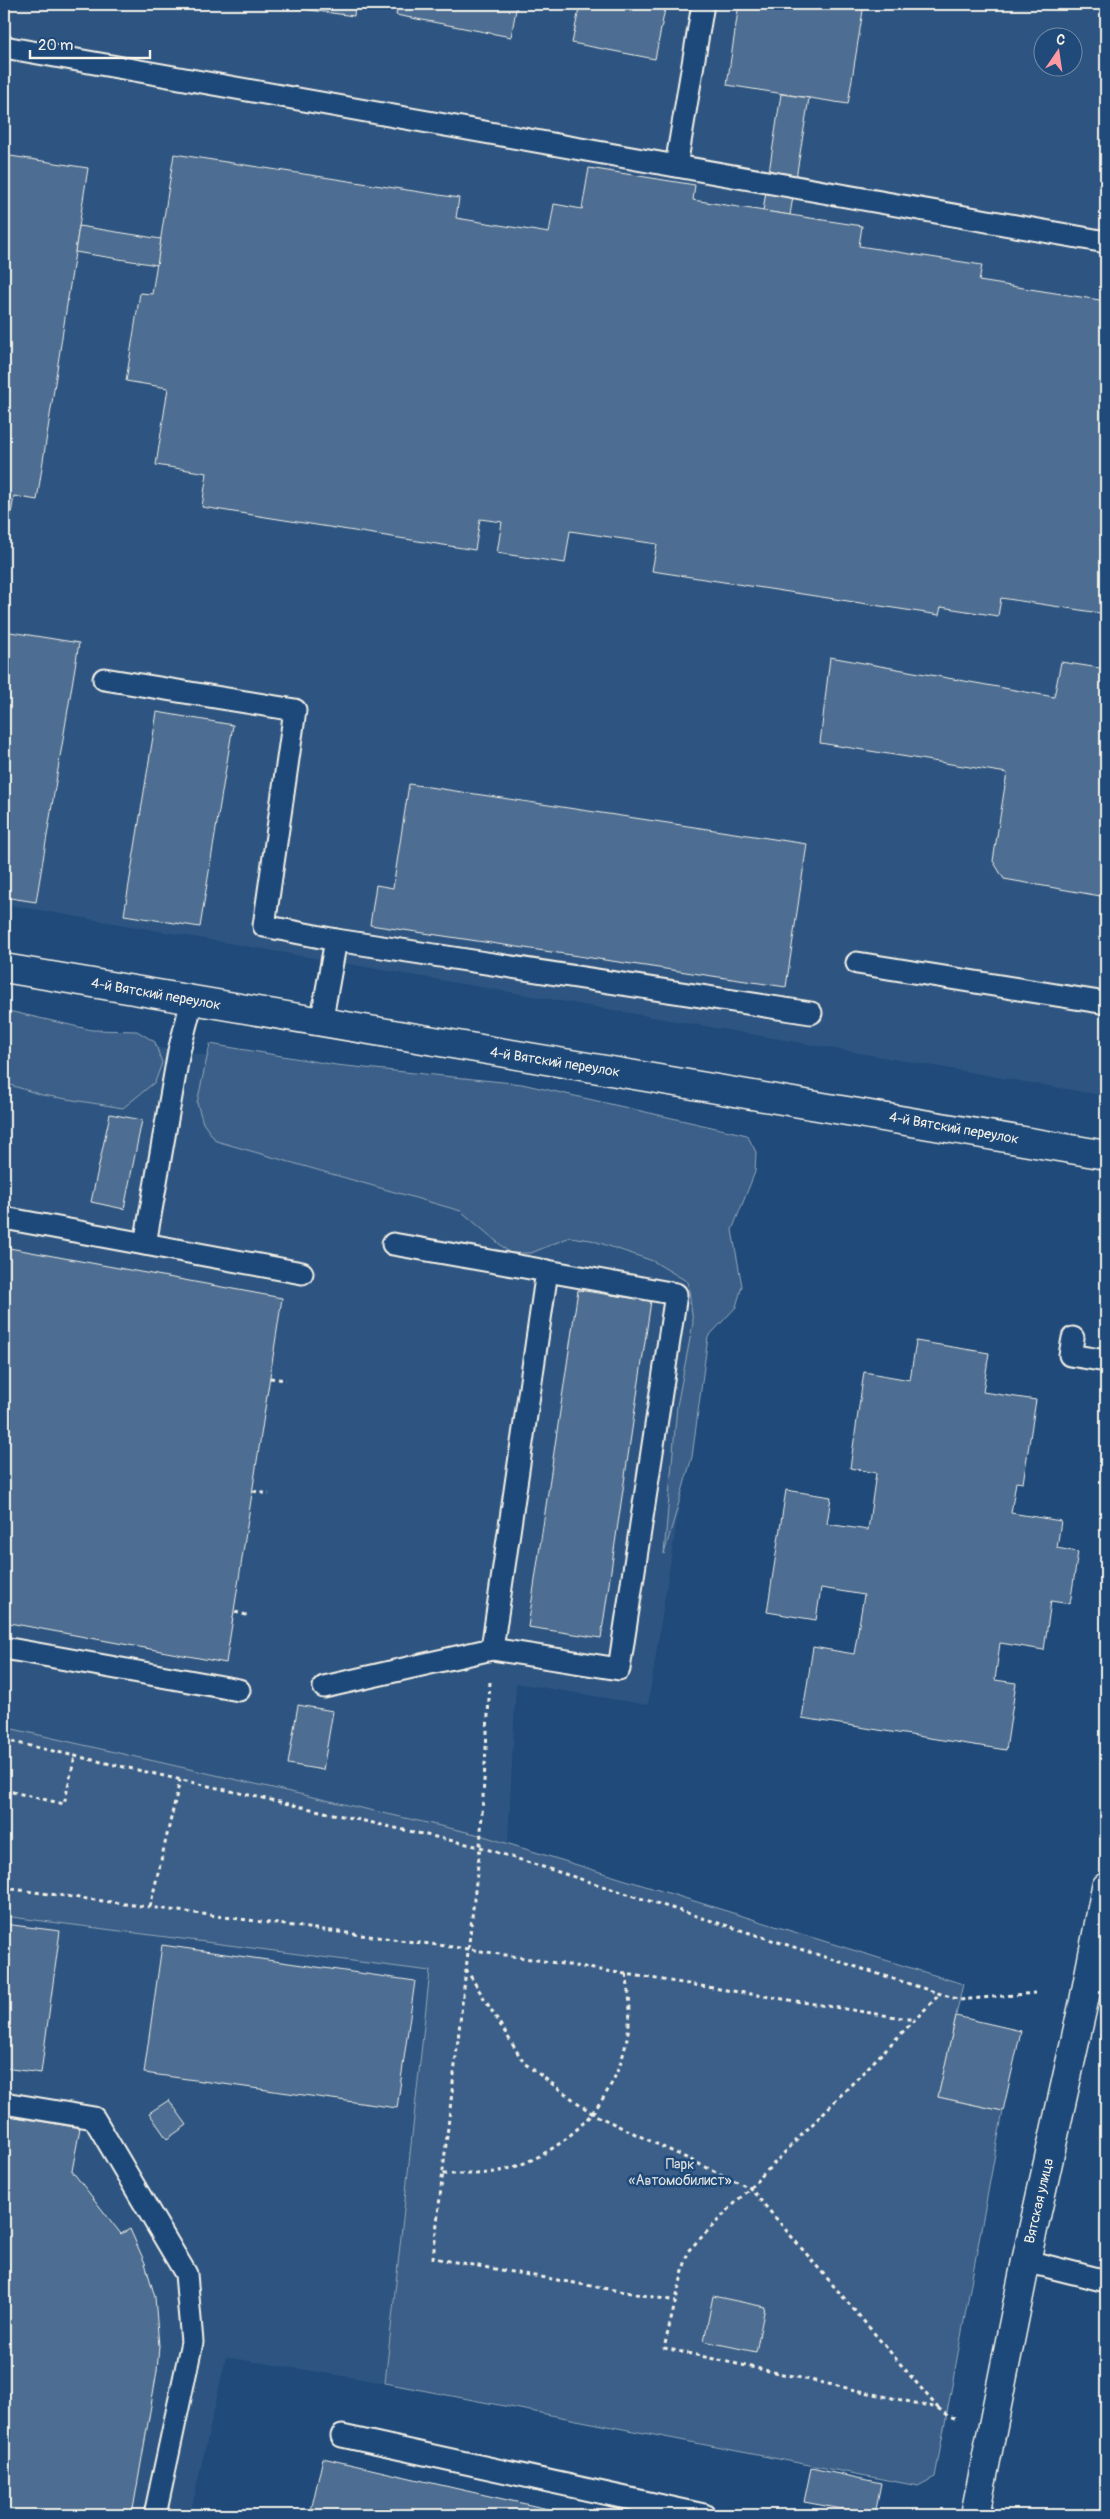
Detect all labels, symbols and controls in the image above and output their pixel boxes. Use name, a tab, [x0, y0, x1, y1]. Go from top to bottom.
scale bar	[30, 28, 150, 60]
north arrow	[1032, 28, 1082, 78]
text: С	[1055, 31, 1067, 49]
text: 20 m	[38, 36, 73, 55]
street label: 4-й Вятский переулок	[90, 974, 222, 1014]
street label: 4-й Вятский переулок	[489, 1043, 621, 1081]
street label: 4-й Вятский переулок	[888, 1108, 1020, 1148]
park label: Парк «Автомобилист»	[628, 2156, 732, 2189]
street label: Вятская улица	[1021, 2157, 1057, 2245]

